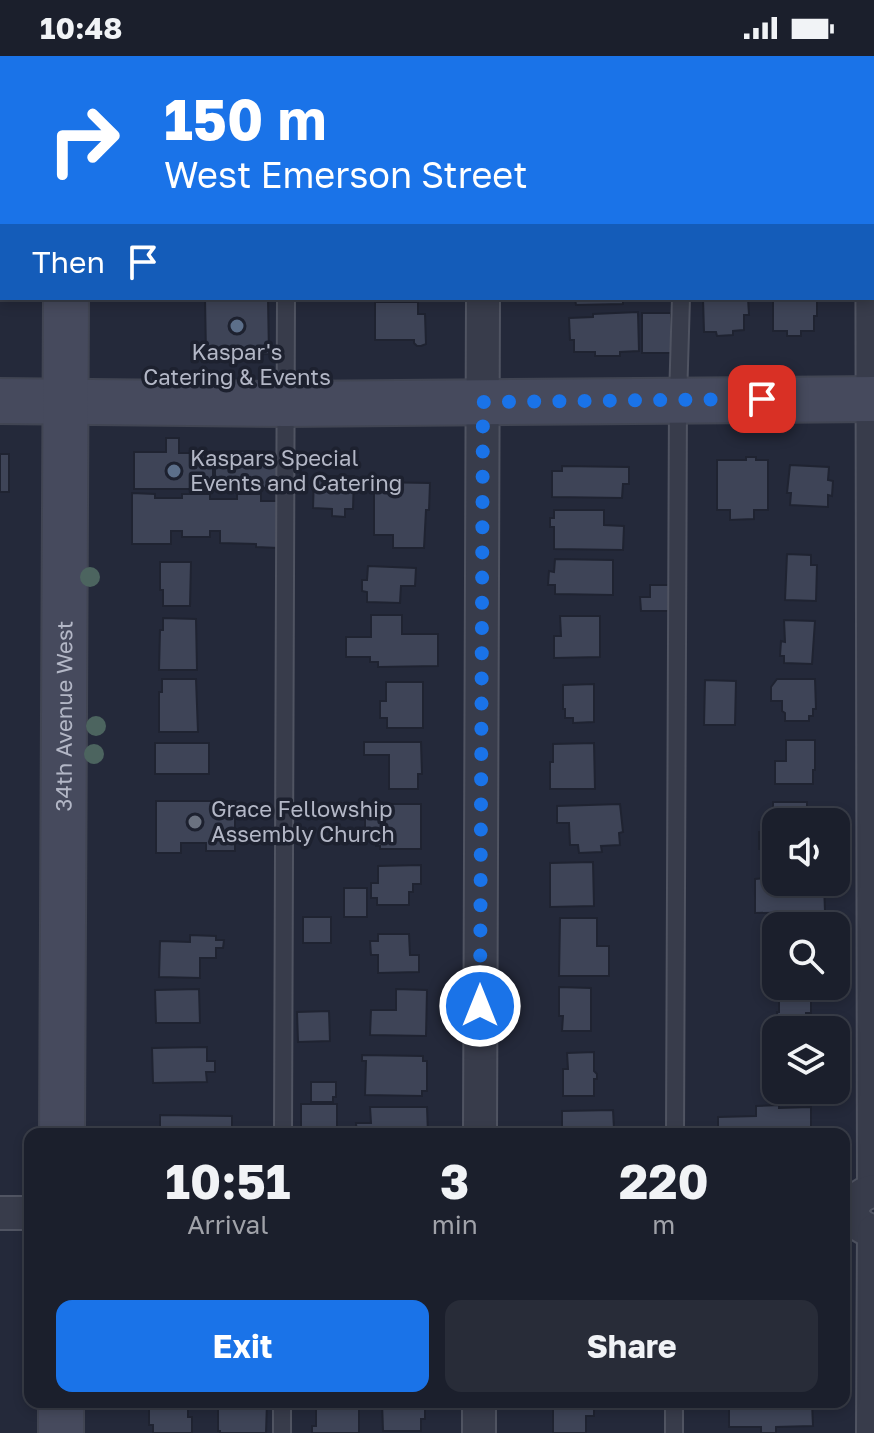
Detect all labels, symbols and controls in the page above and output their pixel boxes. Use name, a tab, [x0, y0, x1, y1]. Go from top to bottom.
text: 10:48	[40, 10, 123, 46]
text: 150 m	[164, 85, 326, 152]
icon: right	[32, 88, 136, 192]
text: West Emerson Street	[164, 153, 528, 196]
icon: arrive	[121, 240, 165, 284]
text: Then	[32, 244, 105, 280]
marker: Kaspar's Catering & Events	[228, 317, 246, 335]
place label: Kaspar's Catering & Events	[143, 338, 331, 390]
pin	[728, 365, 796, 433]
icon: arrive	[740, 377, 784, 421]
place label: Kaspars Special Events and Catering	[190, 444, 402, 496]
marker: Kaspars Special Events and Catering	[165, 462, 183, 480]
street label: 34th Avenue West	[50, 621, 77, 811]
place label: Grace Fellowship Assembly Church	[211, 795, 395, 847]
map controls	[762, 808, 850, 1104]
button: sound	[762, 808, 850, 896]
marker: Grace Fellowship Assembly Church	[186, 813, 204, 831]
button: search	[762, 912, 850, 1000]
position arrow	[438, 964, 522, 1048]
button: layers	[762, 1016, 850, 1104]
text: 10:51	[165, 1152, 291, 1210]
text: 3	[440, 1152, 469, 1210]
text: 220	[619, 1152, 709, 1210]
text: Arrival	[187, 1209, 269, 1240]
text: min	[432, 1209, 478, 1240]
text: m	[652, 1209, 675, 1240]
button: Exit	[56, 1300, 429, 1392]
button: Share	[445, 1300, 818, 1392]

